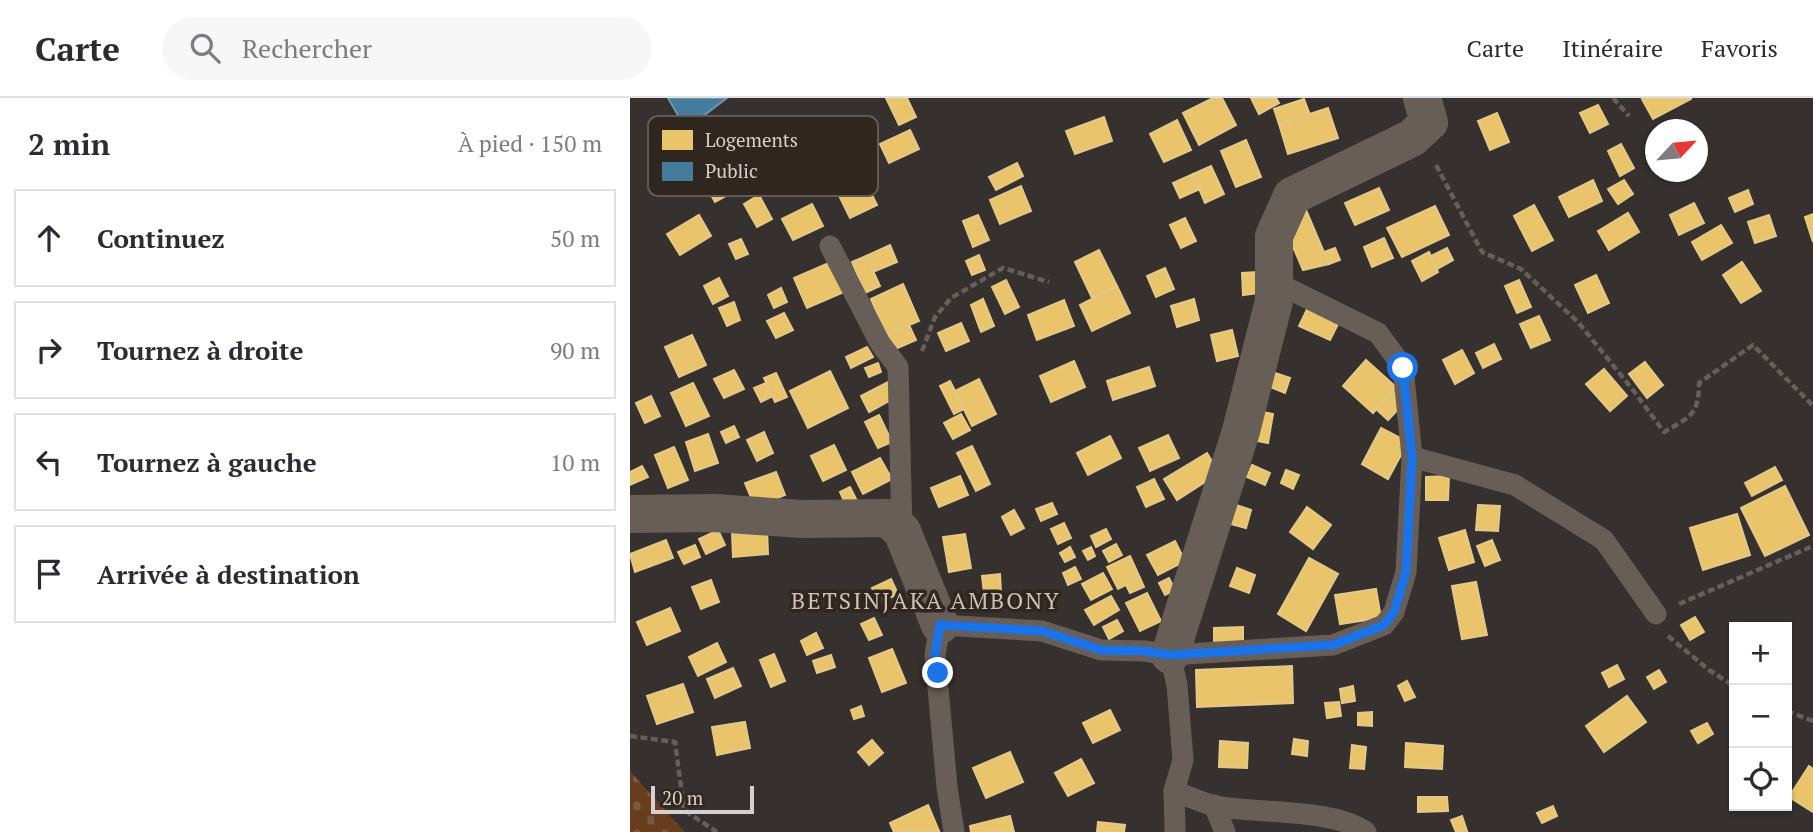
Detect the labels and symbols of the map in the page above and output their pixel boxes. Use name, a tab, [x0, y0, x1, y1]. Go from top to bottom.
legend	[648, 116, 878, 196]
north arrow	[1645, 119, 1708, 182]
text: Logements	[705, 127, 798, 152]
text: Public	[705, 158, 758, 183]
route start	[1387, 352, 1418, 383]
district label: BETSINJAKA AMBONY	[791, 585, 1061, 616]
route end	[922, 657, 953, 688]
scale bar	[651, 783, 754, 815]

